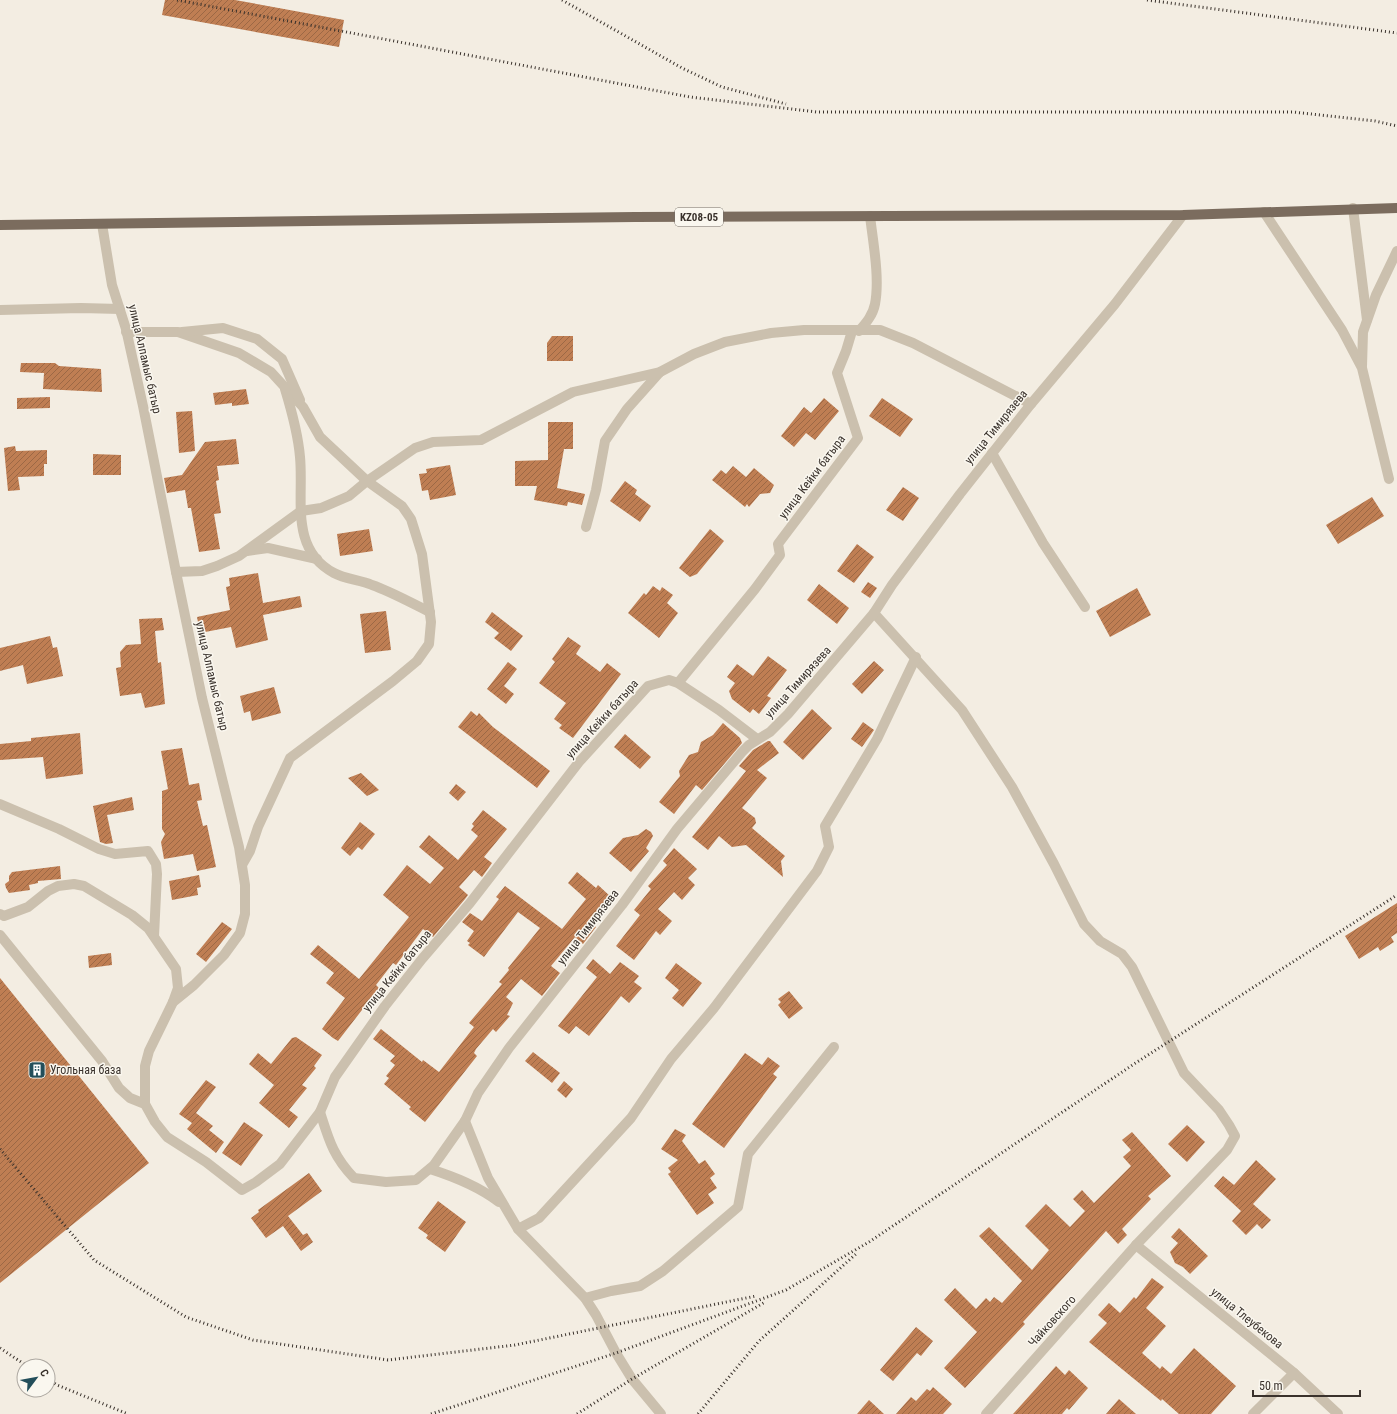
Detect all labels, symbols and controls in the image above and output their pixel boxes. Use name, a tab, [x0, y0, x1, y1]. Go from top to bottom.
road number: KZ08-05	[675, 208, 723, 226]
street label: улица Алпамыс батыр	[126, 303, 164, 415]
street label: улица Тимирязева	[962, 387, 1030, 467]
street label: улица Кейки батыра	[776, 432, 848, 522]
street label: улица Алпамыс батыр	[193, 620, 231, 732]
street label: улица Тимирязева	[762, 643, 834, 721]
street label: улица Кейки батыра	[563, 677, 641, 761]
street label: улица Тимирязева	[554, 886, 622, 967]
street label: улица Кейки батыра	[360, 927, 434, 1015]
building icon: Угольная база	[27, 1060, 47, 1080]
place label: Угольная база	[50, 1063, 121, 1077]
street label: улица Тлеубекова	[1208, 1285, 1286, 1351]
street label: Чайковского	[1025, 1292, 1079, 1350]
north arrow	[16, 1358, 56, 1398]
text: С	[37, 1367, 51, 1379]
scale bar	[1253, 1372, 1360, 1398]
text: 50 m	[1259, 1379, 1283, 1393]

